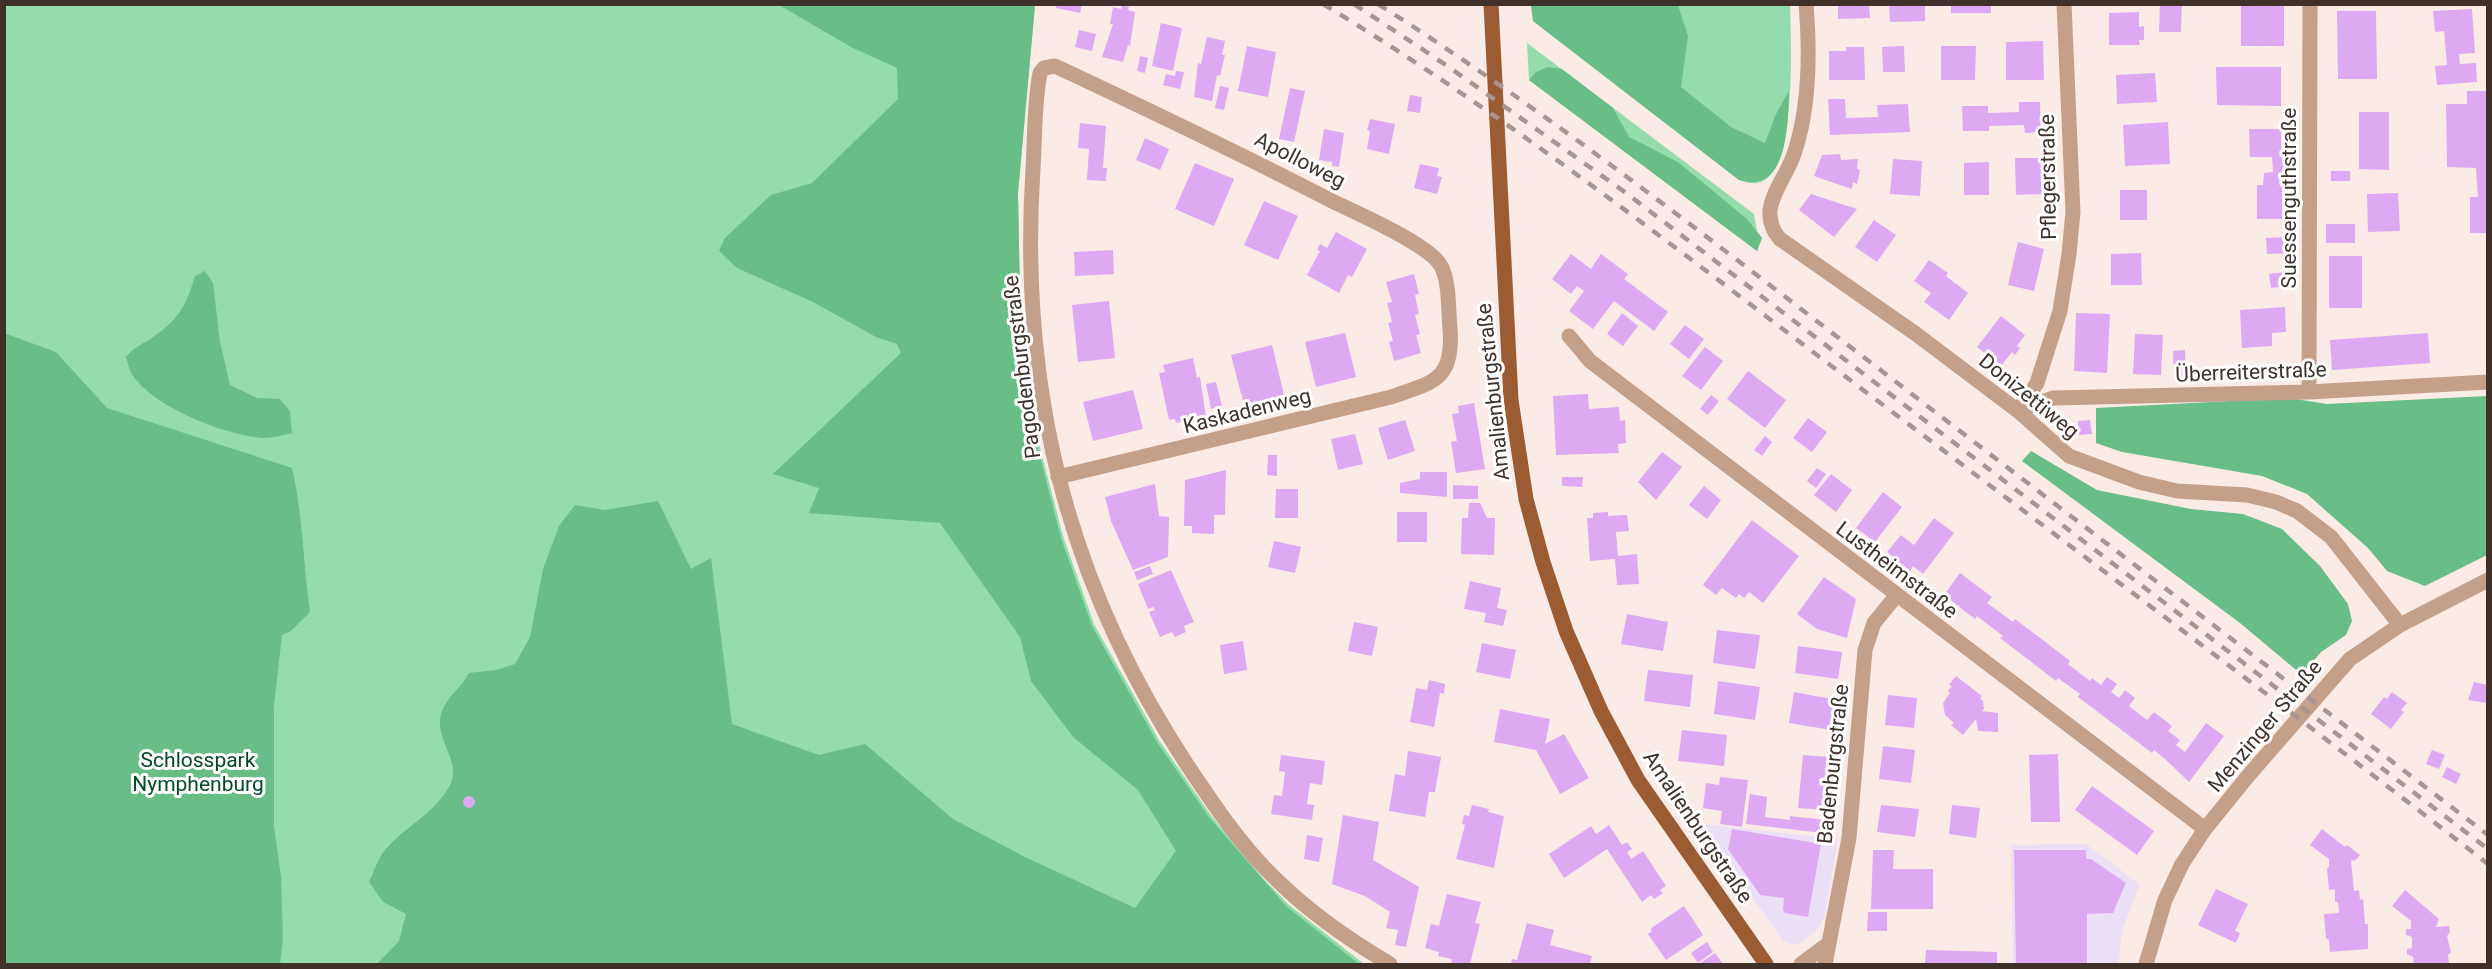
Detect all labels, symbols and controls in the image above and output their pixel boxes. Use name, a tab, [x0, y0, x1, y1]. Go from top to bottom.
street label: Suessenguthstraße	[2277, 108, 2301, 288]
street label: Pflegerstraße	[2035, 114, 2061, 240]
street label: Apolloweg	[1251, 127, 1349, 193]
street label: Pagodenburgstraße	[999, 274, 1045, 460]
street label: Amalienburgstraße	[1472, 302, 1514, 482]
street label: Donizettiweg	[1974, 348, 2084, 444]
street label: Überreiterstraße	[2175, 357, 2327, 387]
street label: Kaskadenweg	[1181, 384, 1313, 438]
street label: Lustheimstraße	[1832, 517, 1962, 623]
street label: Menzinger Straße	[2203, 655, 2327, 797]
street label: Badenburgstraße	[1813, 683, 1853, 845]
street label: Amalienburgstraße	[1638, 746, 1758, 908]
park label: Schlosspark Nymphenburg	[132, 748, 264, 796]

